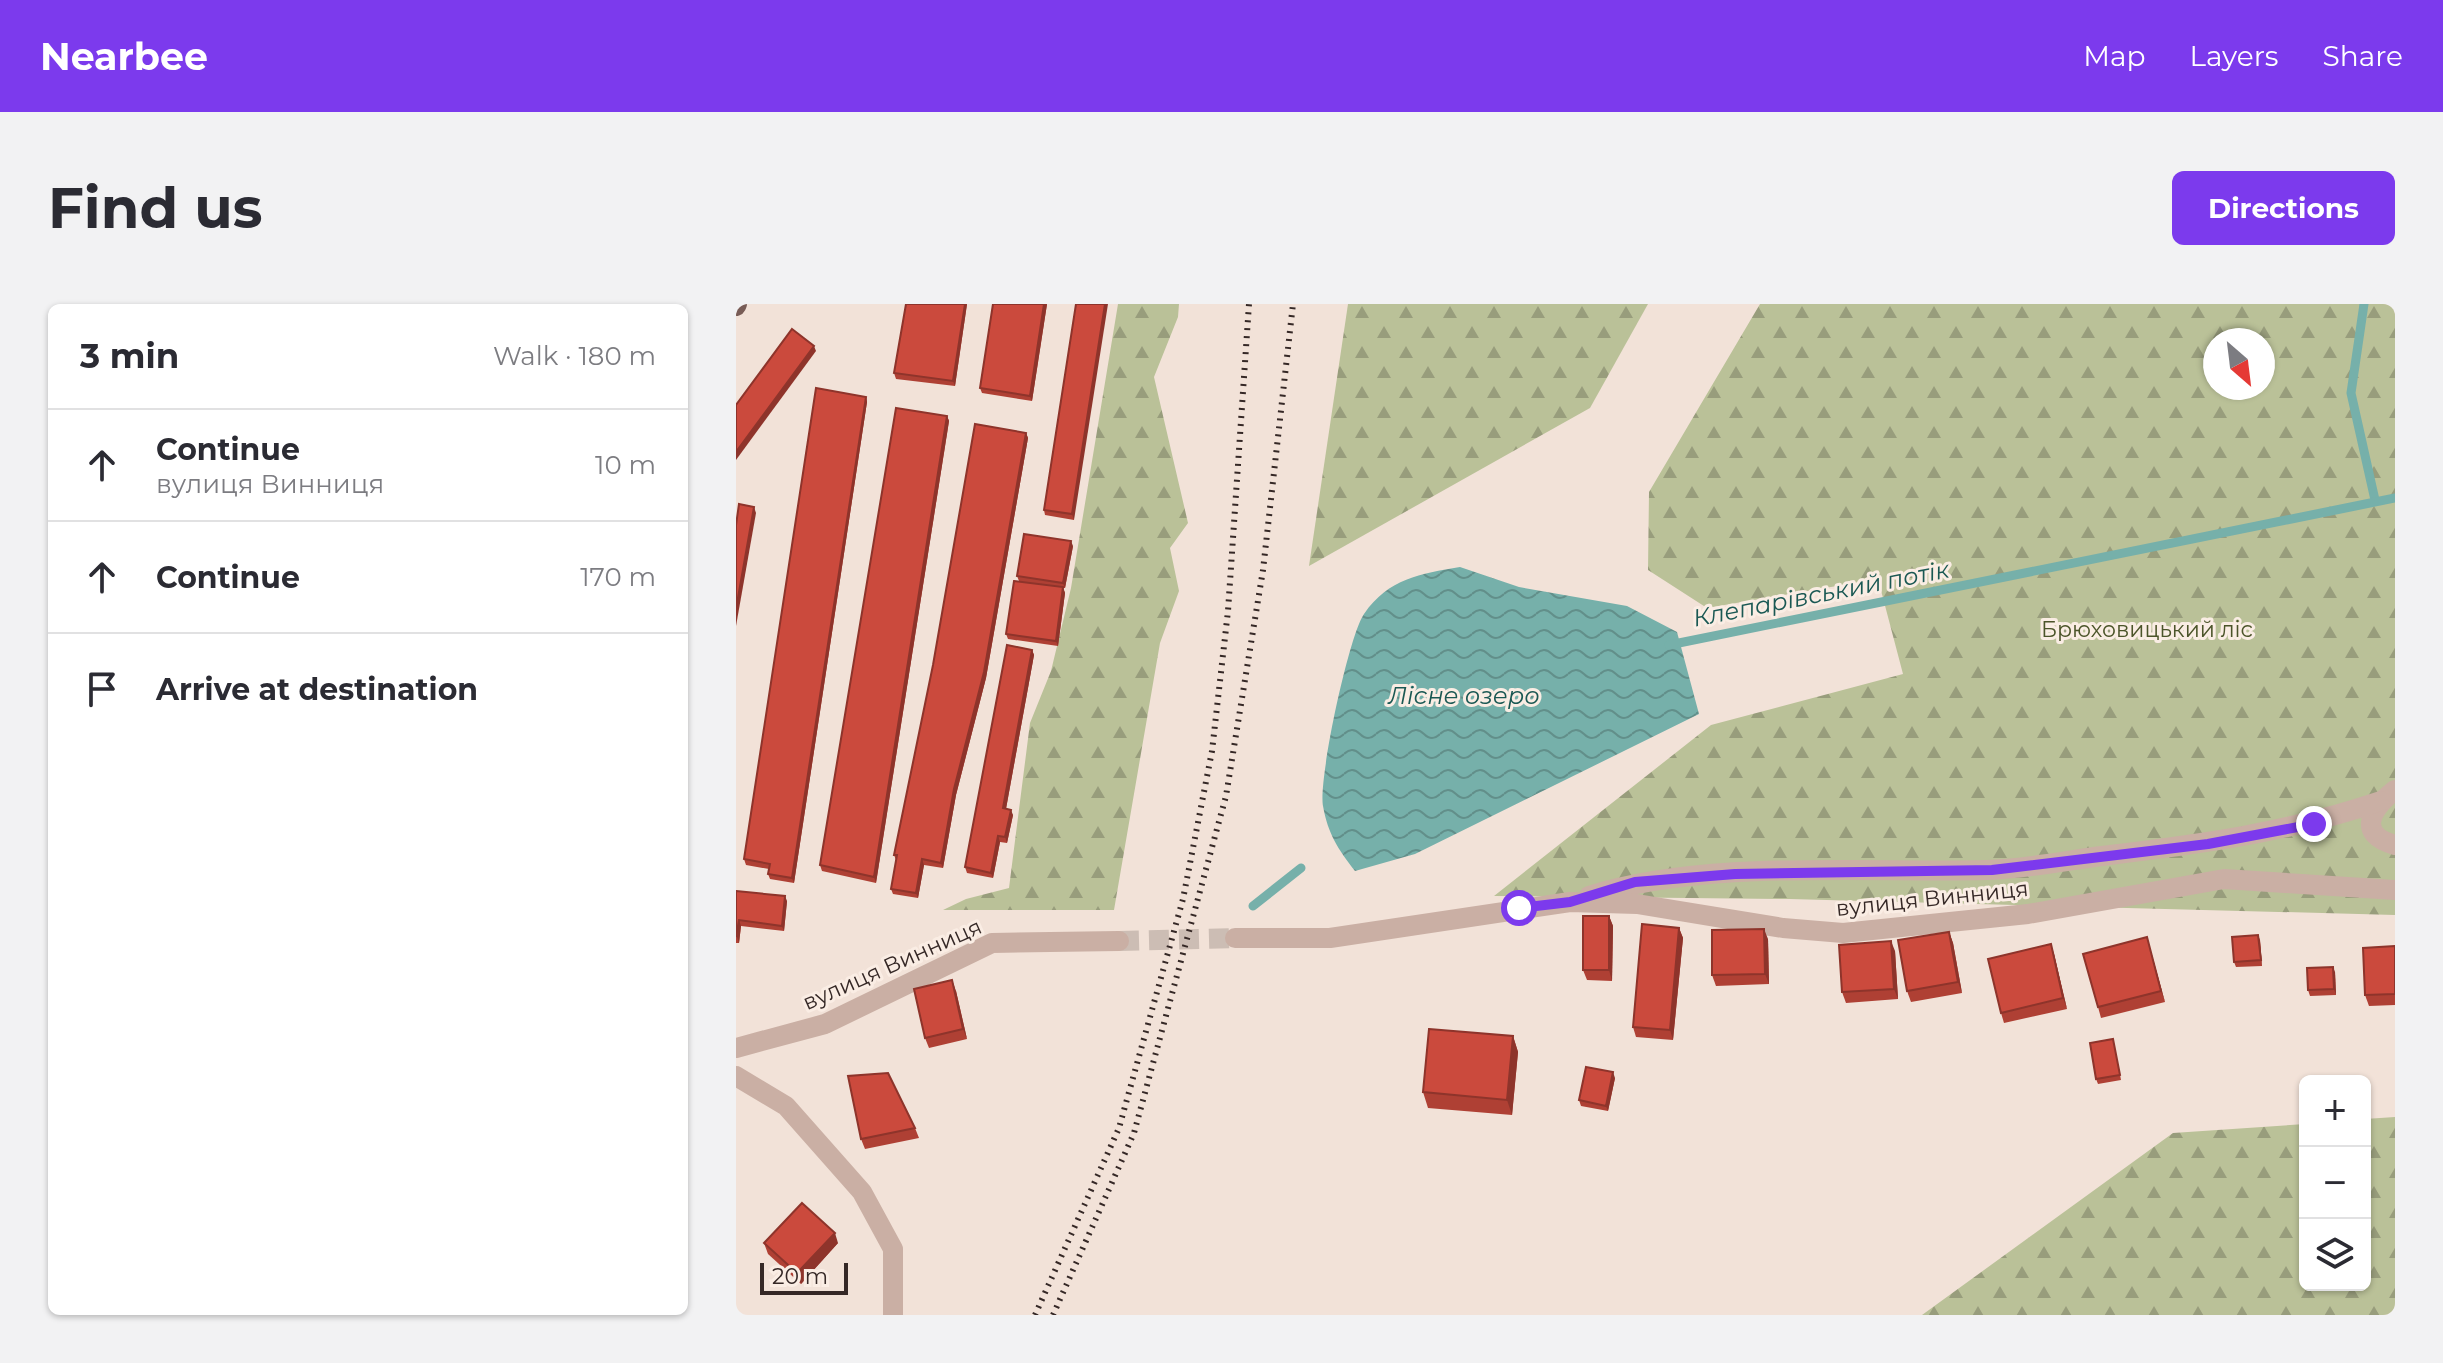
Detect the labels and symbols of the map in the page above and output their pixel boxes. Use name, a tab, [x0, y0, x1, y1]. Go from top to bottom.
north arrow	[2203, 328, 2275, 400]
water label: Клепарівський потік	[1690, 554, 1953, 633]
park label: Брюховицький ліс	[2041, 616, 2253, 643]
water label: Лісне озеро	[1387, 681, 1540, 710]
route end	[2296, 806, 2332, 842]
street label: вулиця Винниця	[1835, 875, 2030, 922]
route start	[1501, 890, 1537, 926]
street label: вулиця Винниця	[798, 913, 986, 1016]
scale bar	[760, 1259, 848, 1295]

